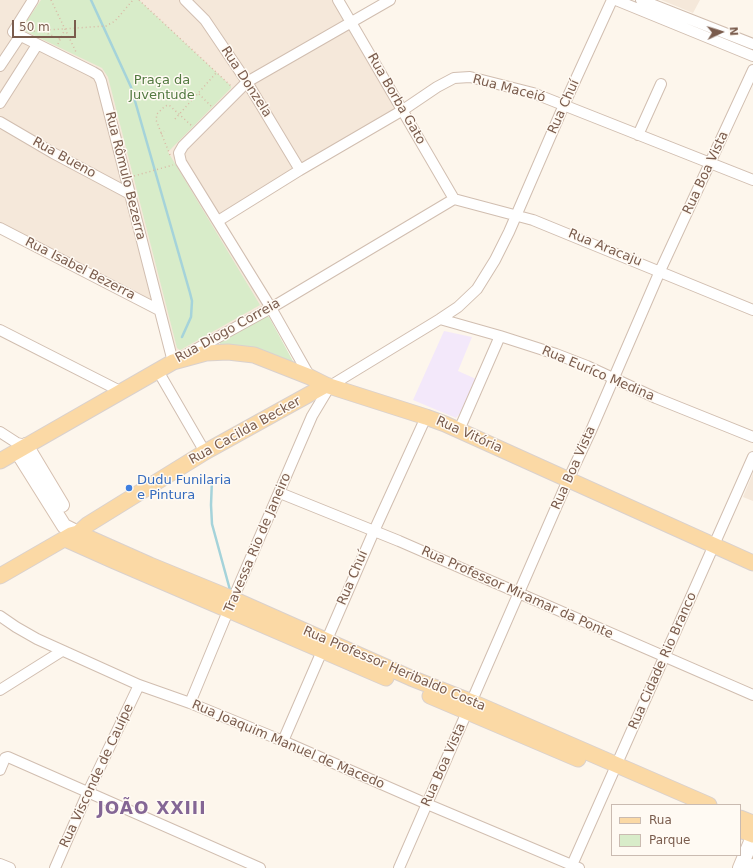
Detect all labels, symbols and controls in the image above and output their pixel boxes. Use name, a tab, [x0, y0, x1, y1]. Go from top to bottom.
scale bar	[14, 12, 78, 38]
north arrow	[701, 12, 741, 52]
text: 50 m	[19, 20, 50, 34]
text: N	[727, 26, 740, 36]
street label: Rua Donzela	[217, 44, 275, 120]
street label: Rua Borba Gato	[364, 51, 428, 147]
street label: Rua Maceió	[471, 72, 547, 106]
park label: Praça da Juventude	[129, 73, 195, 104]
street label: Rua Chuí	[545, 77, 583, 137]
street label: Rua Rômulo Bezerra	[101, 110, 149, 242]
street label: Rua Boa Vista	[680, 129, 732, 217]
street label: Rua Bueno	[30, 134, 98, 182]
street label: Rua Aracaju	[566, 226, 644, 270]
street label: Rua Isabel Bezerra	[22, 234, 138, 304]
street label: Rua Diogo Correia	[173, 296, 283, 366]
street label: Rua Euríco Medina	[539, 343, 657, 405]
street label: Rua Cacilda Becker	[187, 394, 303, 468]
street label: Rua Vitória	[433, 413, 505, 457]
street label: Rua Boa Vista	[549, 424, 599, 512]
street label: Travessa Rio de Janeiro	[221, 471, 295, 615]
place label: Dudu Funilaria e Pintura	[137, 473, 231, 504]
marker: Dudu Funilaria e Pintura	[124, 483, 134, 493]
street label: Rua Professor Miramar da Ponte	[419, 544, 615, 642]
street label: Rua Chuí	[334, 548, 372, 608]
street label: Rua Cidade Rio Branco	[626, 590, 700, 732]
street label: Rua Professor Heribaldo Costa	[300, 623, 488, 715]
street label: Rua Joaquim Manuel de Macedo	[189, 697, 387, 793]
street label: Rua Visconde de Cauípe	[57, 702, 137, 850]
street label: Rua Boa Vista	[419, 721, 469, 809]
district label: JOÃO XXIII	[97, 800, 207, 820]
legend	[611, 804, 741, 856]
text: Rua	[649, 813, 672, 827]
text: Parque	[649, 833, 690, 847]

